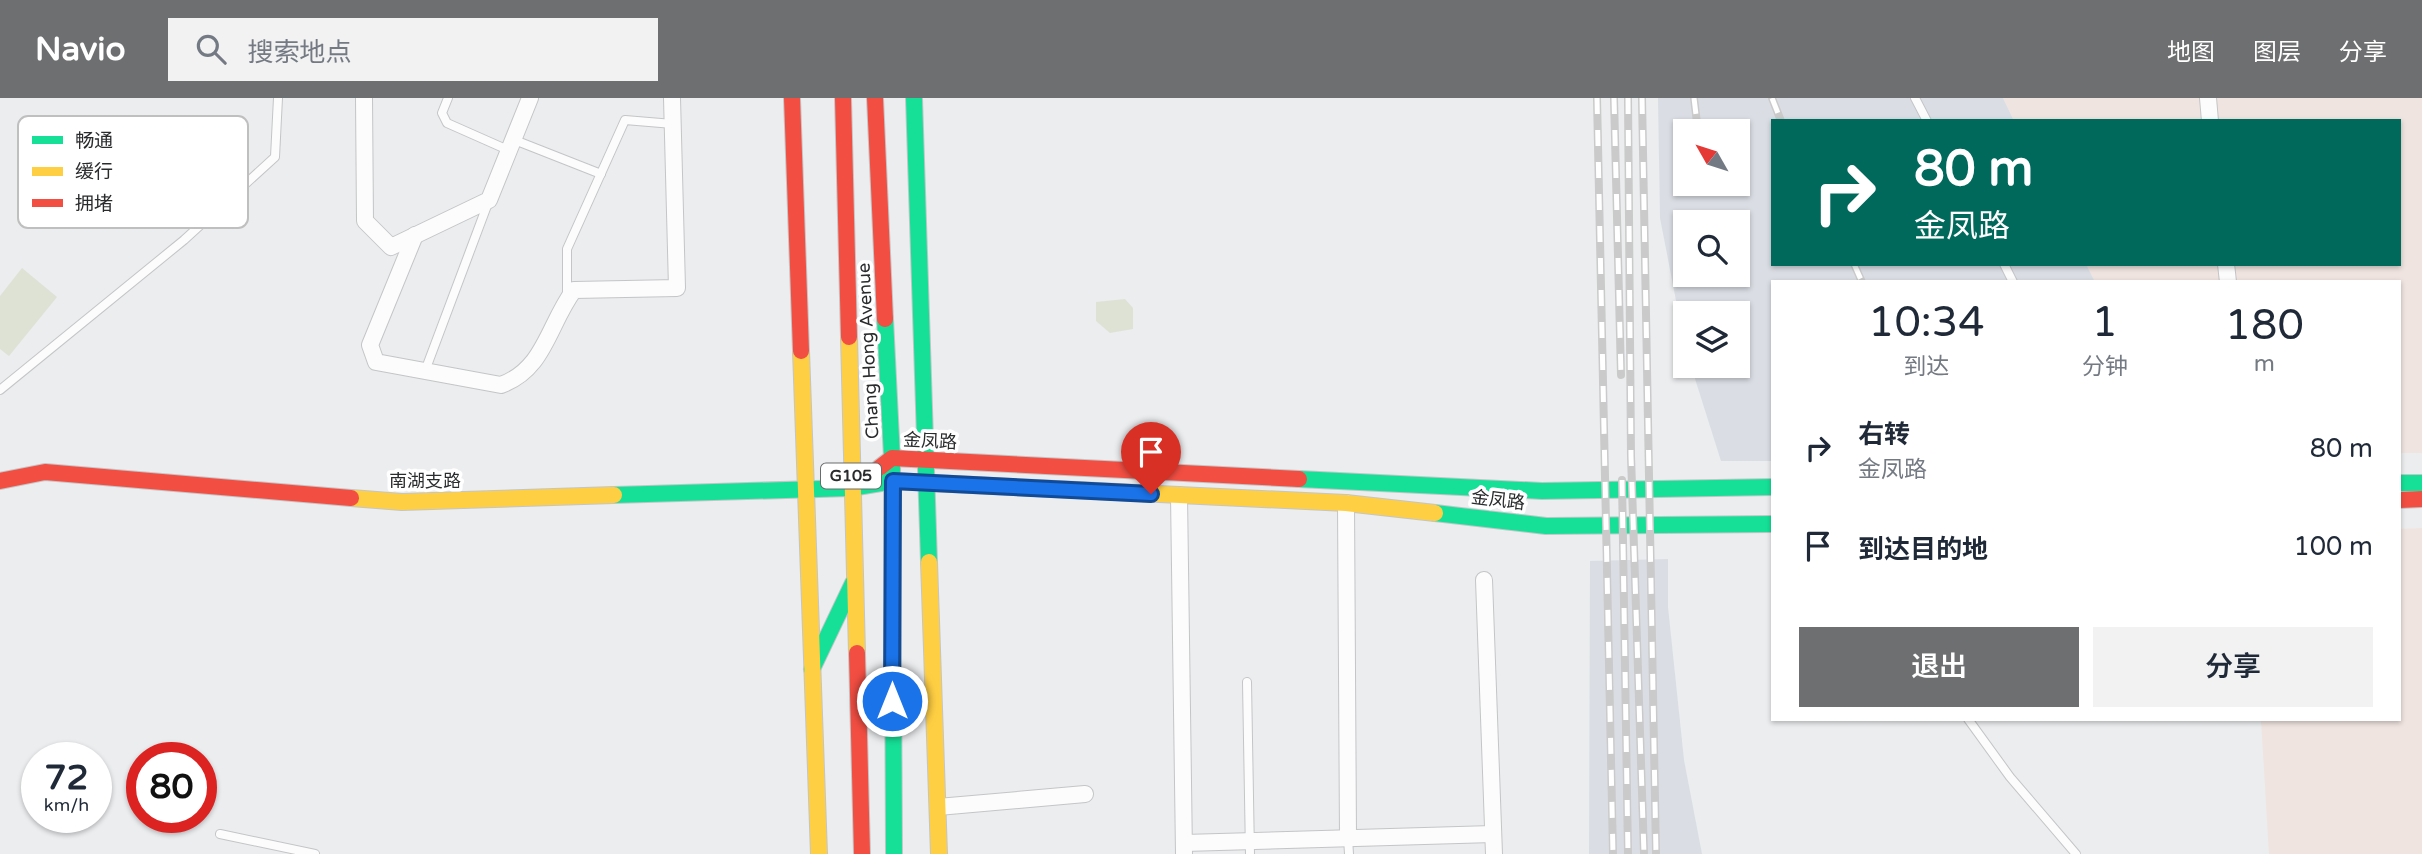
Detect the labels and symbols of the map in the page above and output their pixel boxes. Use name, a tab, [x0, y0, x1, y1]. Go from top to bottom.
legend	[18, 116, 248, 228]
north arrow	[1673, 119, 1750, 196]
text: 畅通	[75, 130, 113, 152]
text: 缓行	[75, 161, 113, 183]
text: 拥堵	[75, 193, 113, 215]
street label: Chang Hong Avenue	[852, 262, 884, 440]
pin	[1121, 422, 1181, 494]
street label: 金凤路	[902, 429, 958, 453]
road number: G105	[821, 464, 881, 488]
street label: 南湖支路	[389, 470, 461, 492]
street label: 金凤路	[1470, 486, 1526, 514]
position arrow	[855, 664, 929, 738]
speed limit sign: 80	[126, 742, 217, 833]

